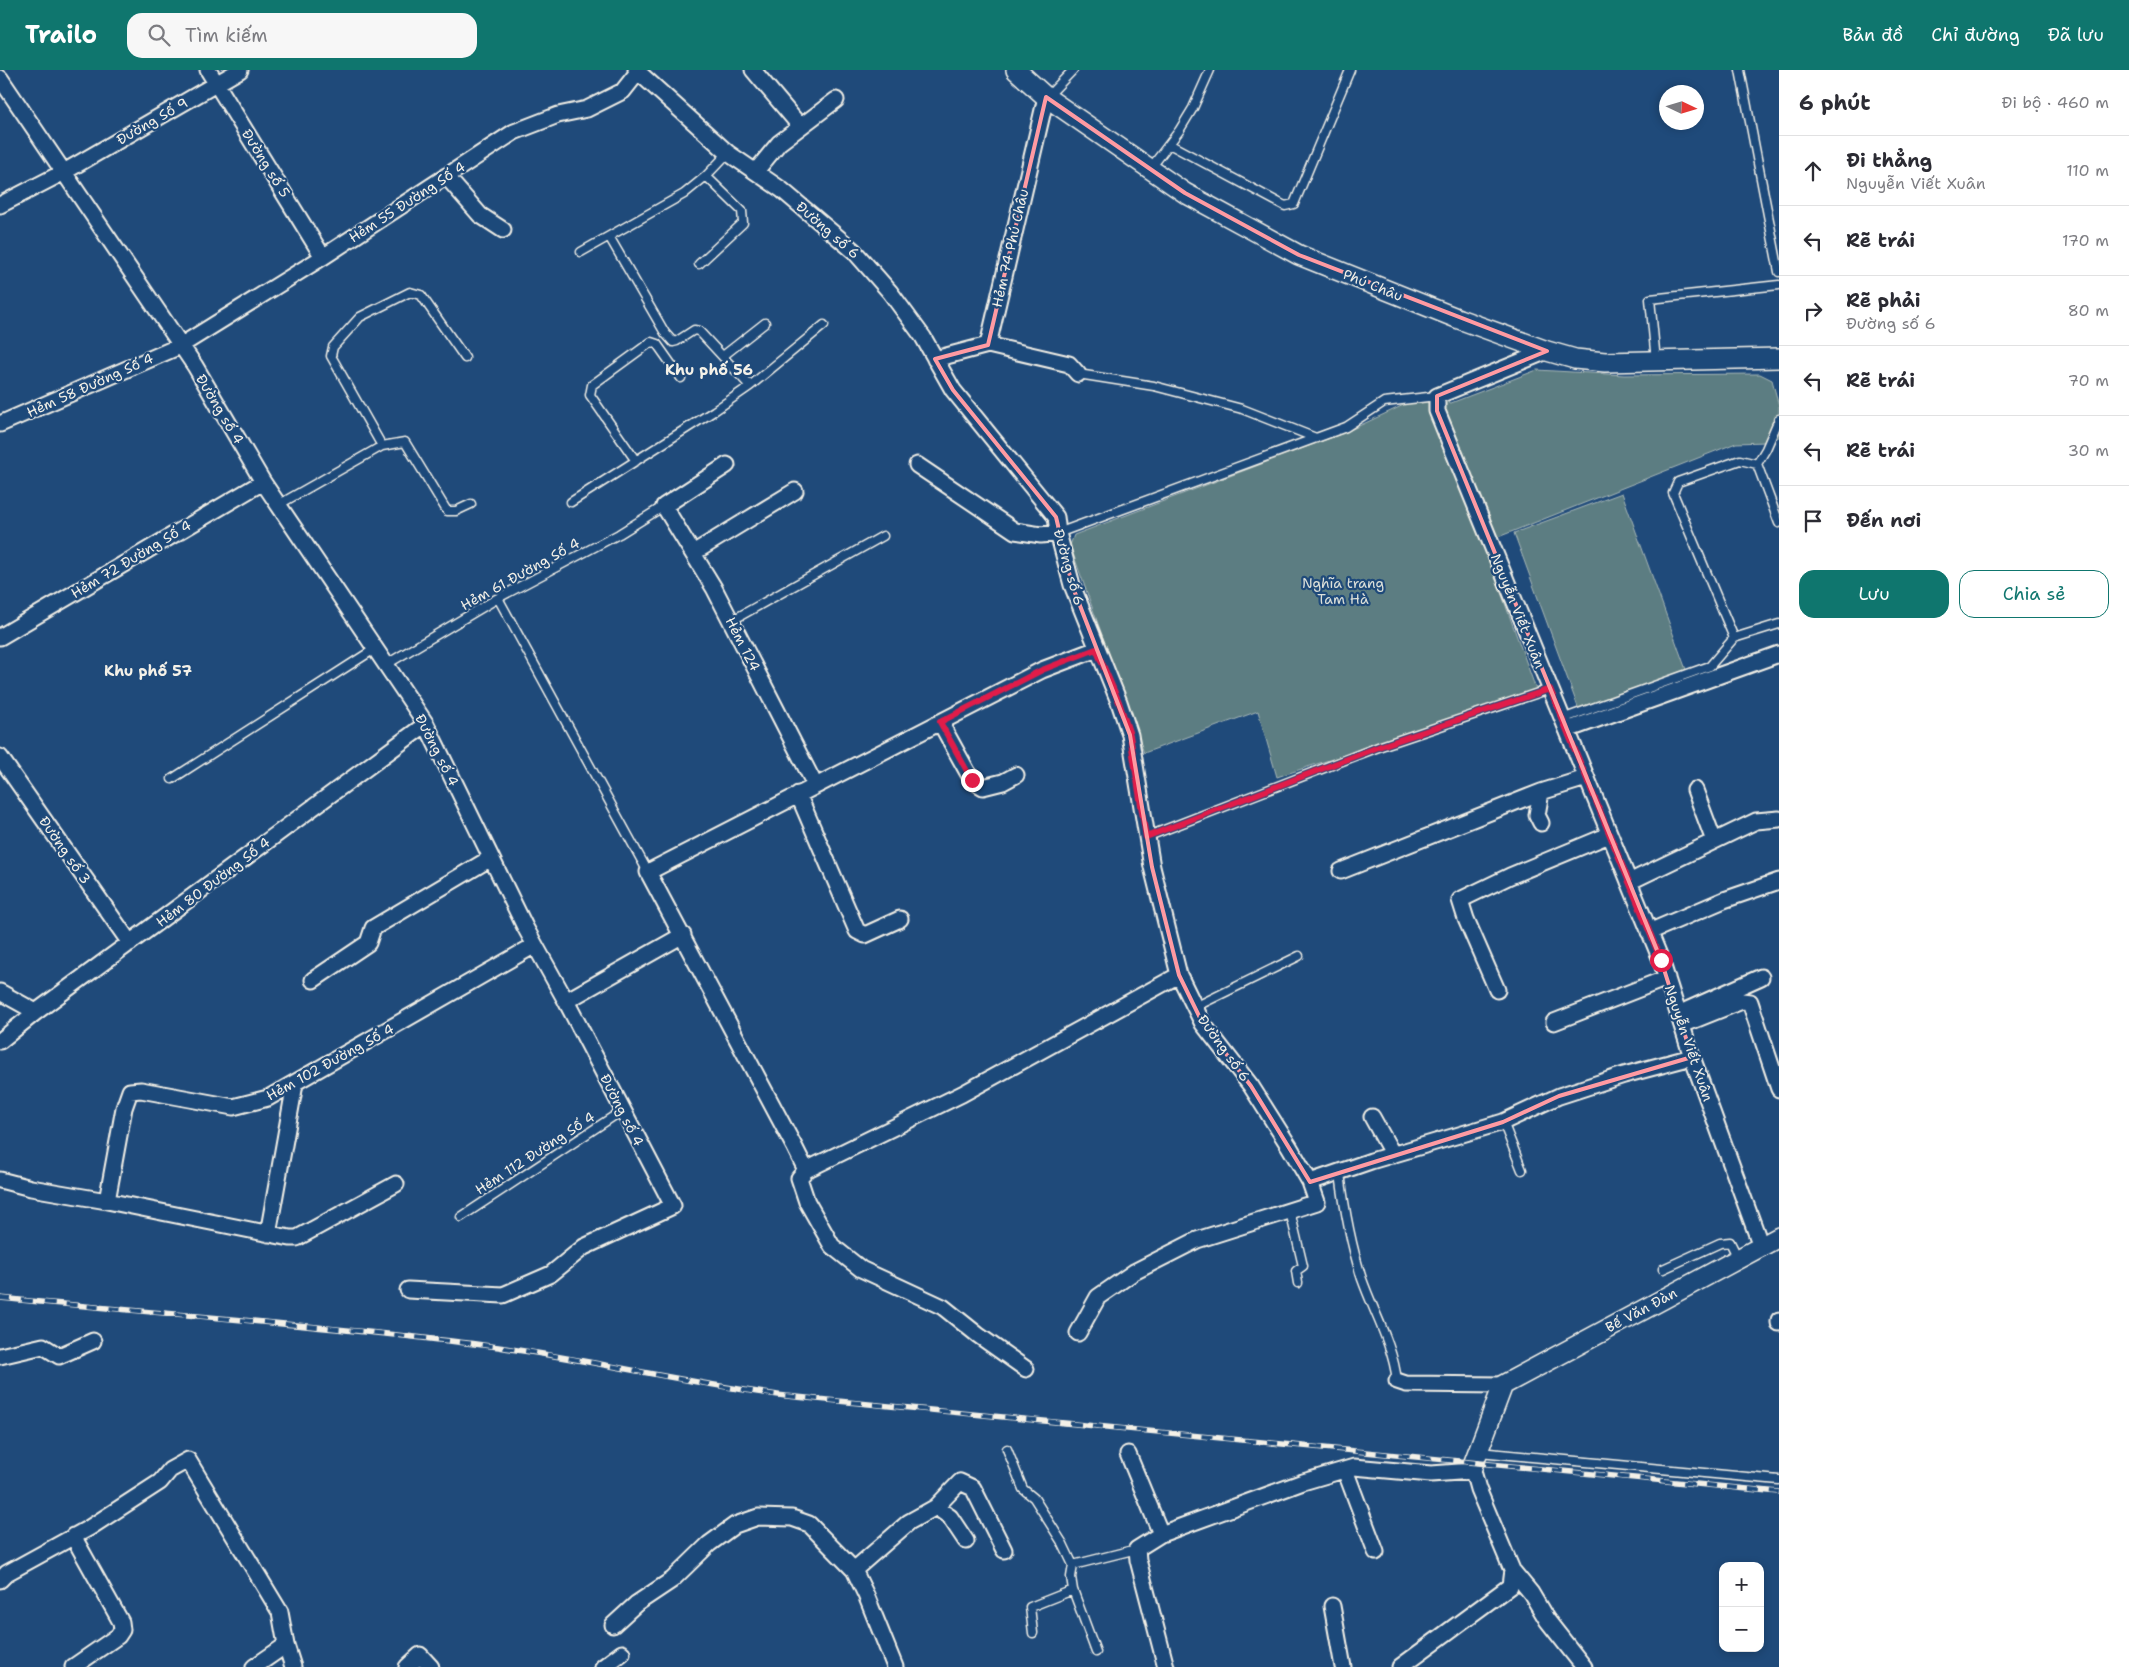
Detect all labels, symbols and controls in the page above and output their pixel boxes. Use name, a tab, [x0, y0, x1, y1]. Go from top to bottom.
search box	[127, 13, 477, 58]
text: Trailo	[25, 19, 97, 51]
icon: search	[145, 21, 173, 49]
text: Tìm kiếm	[185, 23, 268, 48]
text: Bản đồ	[1842, 23, 1903, 47]
text: Chỉ đường	[1931, 23, 2020, 47]
text: Đã lưu	[2048, 23, 2104, 47]
north arrow	[1659, 85, 1704, 130]
text: 6 phút	[1799, 89, 1871, 117]
text: Đi bộ · 460 m	[2002, 92, 2109, 113]
street label: Đường Số 9	[113, 93, 191, 149]
street label: Đường số 5	[238, 125, 294, 201]
text: Đi thẳng	[1846, 148, 1932, 173]
street label: Hẻm 55 Đường Số 4	[345, 157, 469, 246]
icon: ahead	[1799, 157, 1827, 185]
text: 110 m	[2066, 160, 2109, 181]
text: Nguyễn Viết Xuân	[1846, 173, 1985, 194]
street label: Hẻm 74 Phú Châu	[988, 187, 1032, 309]
street label: Đường số 6	[792, 197, 864, 263]
icon: left	[1799, 227, 1827, 255]
text: Rẽ trái	[1846, 228, 1915, 253]
text: 170 m	[2062, 230, 2109, 251]
street label: Phú Châu	[1341, 265, 1405, 305]
text: Rẽ phải	[1846, 288, 1921, 313]
icon: right	[1799, 297, 1827, 325]
text: 80 m	[2068, 300, 2109, 321]
text: Đường số 6	[1846, 313, 1936, 334]
street label: Hẻm 58 Đường Số 4	[24, 349, 156, 421]
district label: Khu phố 56	[665, 360, 753, 380]
icon: left	[1799, 367, 1827, 395]
text: Rẽ trái	[1846, 368, 1915, 393]
text: 70 m	[2068, 370, 2109, 391]
street label: Đường số 4	[192, 371, 248, 447]
icon: left	[1799, 437, 1827, 465]
text: Rẽ trái	[1846, 438, 1915, 463]
text: 30 m	[2068, 440, 2109, 461]
icon: arrive	[1799, 507, 1827, 535]
text: Đến nơi	[1846, 508, 1921, 533]
street label: Hẻm 72 Đường Số 4	[68, 516, 195, 602]
street label: Đường số 6	[1050, 527, 1088, 607]
street label: Hẻm 61 Đường Số 4	[457, 534, 583, 614]
street label: Nguyễn Viết Xuân	[1487, 551, 1549, 671]
button: Lưu	[1799, 570, 1949, 618]
button: Chia sẻ	[1959, 570, 2109, 618]
park label: Nghĩa trang Tam Hà	[1302, 574, 1384, 608]
street label: Hẻm 124	[722, 614, 764, 674]
district label: Khu phố 57	[104, 661, 192, 681]
street label: Đường số 4	[411, 711, 463, 789]
route end	[961, 769, 984, 792]
street label: Đường số 3	[35, 813, 95, 887]
street label: Hẻm 80 Đường Số 4	[152, 833, 274, 931]
route start	[1650, 949, 1673, 972]
street label: Nguyễn Viết Xuân	[1661, 982, 1718, 1104]
street label: Đường số 6	[1194, 1011, 1254, 1085]
street label: Hẻm 102 Đường Số 4	[263, 1019, 397, 1105]
street label: Đường số 4	[596, 1071, 648, 1149]
street label: Hẻm 112 Đường Số 4	[472, 1107, 598, 1198]
street label: Bế Văn Đàn	[1602, 1283, 1680, 1336]
map controls	[1719, 1562, 1764, 1652]
button: +	[1719, 1562, 1764, 1607]
button: −	[1719, 1607, 1764, 1652]

